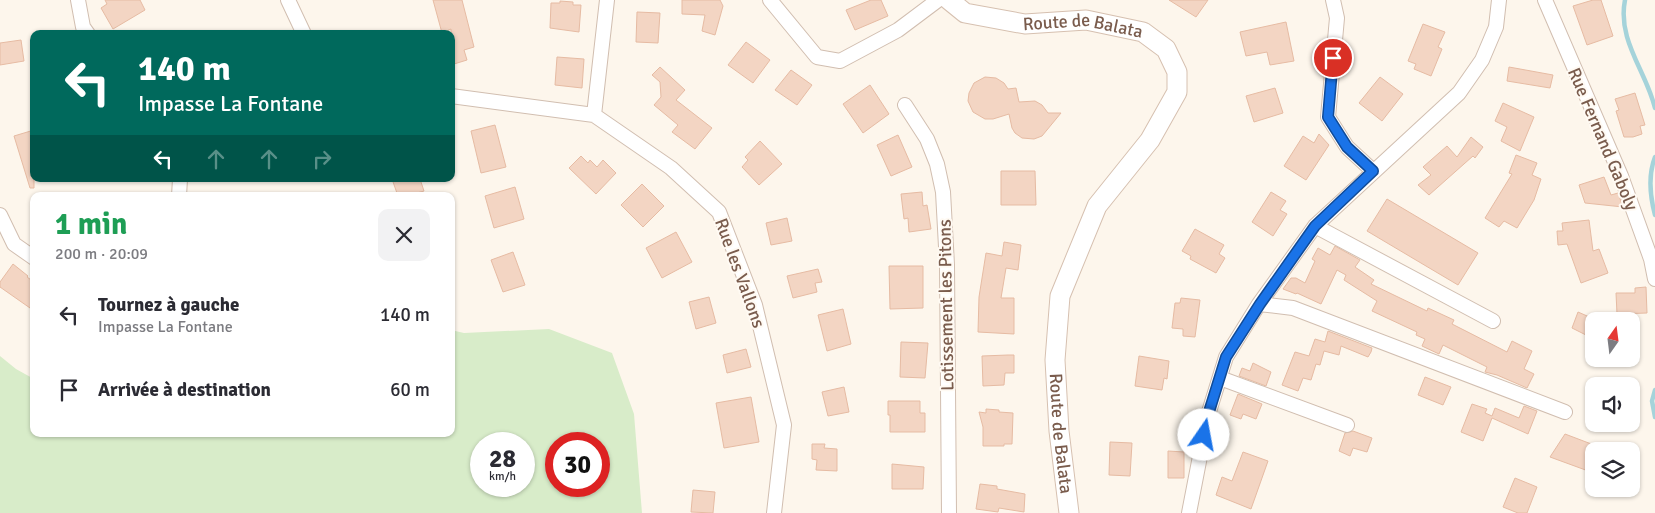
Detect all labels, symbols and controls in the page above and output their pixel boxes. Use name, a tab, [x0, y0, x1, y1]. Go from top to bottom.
street label: Route de Balata	[1022, 9, 1145, 43]
pin	[1312, 37, 1354, 79]
icon: arrive	[1319, 44, 1347, 72]
text: 140 m	[138, 47, 231, 90]
icon: left	[55, 50, 120, 115]
street label: Rue Fernand Gaboly	[1563, 64, 1643, 214]
text: Impasse La Fontane	[138, 90, 323, 117]
icon: left	[149, 145, 177, 173]
icon: ahead	[202, 145, 230, 173]
icon: ahead	[255, 145, 283, 173]
icon: right	[308, 145, 336, 173]
text: 1 min	[55, 206, 127, 243]
button: close	[378, 209, 430, 261]
street label: Rue les Vallons	[710, 215, 770, 331]
street label: Lotissement les Pitons	[934, 219, 958, 391]
text: 200 m · 20:09	[55, 244, 148, 264]
text: Tournez à gauche	[98, 293, 239, 317]
icon: left	[55, 301, 83, 329]
text: 140 m	[380, 303, 430, 327]
north arrow	[1585, 312, 1640, 368]
map controls	[1585, 312, 1640, 497]
text: Impasse La Fontane	[98, 317, 233, 337]
street label: Route de Balata	[1045, 372, 1078, 495]
icon: arrive	[55, 376, 83, 404]
button: sound	[1585, 377, 1640, 432]
text: Arrivée à destination	[98, 378, 271, 402]
text: 60 m	[390, 378, 430, 402]
position arrow	[1177, 408, 1229, 460]
speed limit sign: 30	[545, 432, 610, 497]
button: layers	[1585, 442, 1640, 497]
text: 28	[489, 443, 516, 474]
text: km/h	[489, 469, 516, 484]

